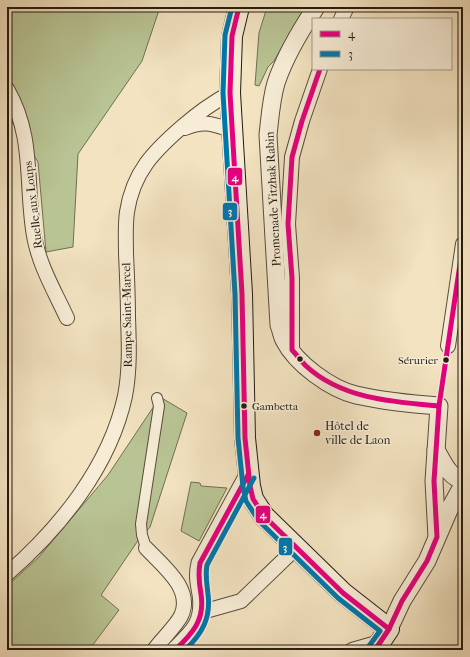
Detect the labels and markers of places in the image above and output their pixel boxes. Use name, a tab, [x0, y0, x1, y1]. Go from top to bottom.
unlabelled marker	[295, 354, 305, 364]
place label: Sérurier	[398, 354, 438, 367]
marker: Sérurier	[441, 355, 451, 365]
place label: Gambetta	[252, 400, 299, 413]
marker: Gambetta	[239, 401, 249, 411]
place label: Hôtel de ville de Laon	[325, 419, 390, 447]
marker: Hôtel de ville de Laon	[312, 428, 322, 438]

